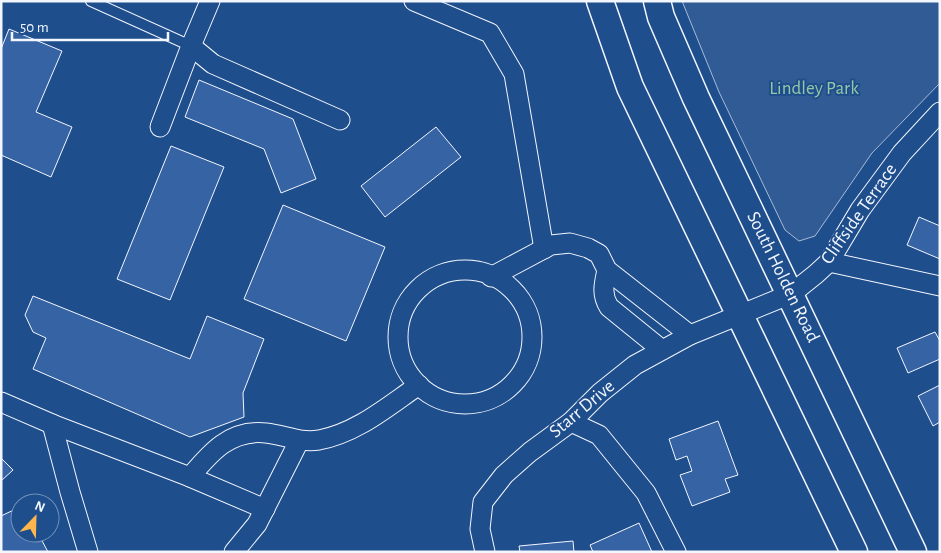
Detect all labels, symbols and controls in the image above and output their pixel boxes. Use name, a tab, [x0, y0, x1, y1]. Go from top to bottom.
scale bar	[12, 10, 169, 42]
text: 50 m	[20, 20, 49, 35]
park label: Lindley Park	[769, 79, 859, 98]
street label: Cliffside Terrace	[817, 160, 901, 268]
street label: South Holden Road	[743, 209, 823, 345]
street label: Starr Drive	[546, 376, 618, 442]
north arrow	[10, 493, 60, 543]
text: N	[32, 499, 47, 515]

